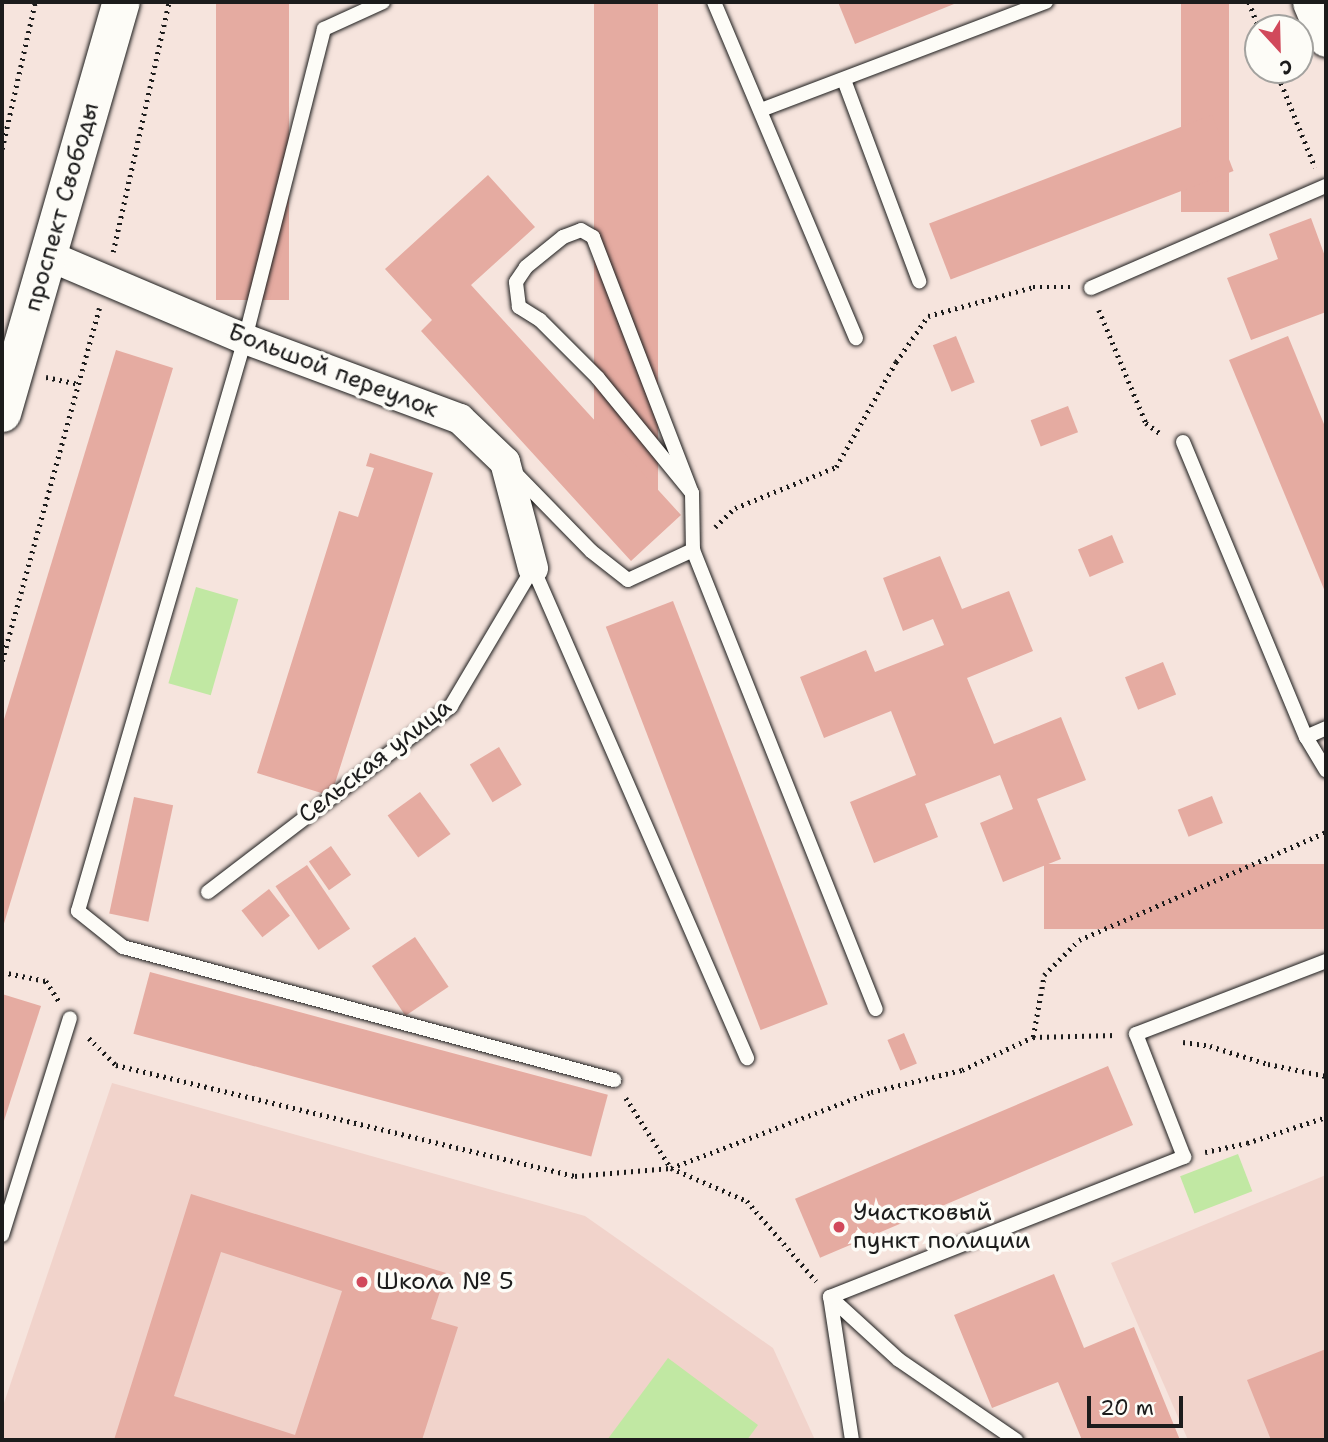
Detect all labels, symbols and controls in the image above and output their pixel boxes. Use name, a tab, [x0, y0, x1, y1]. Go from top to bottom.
north arrow	[1244, 14, 1314, 84]
text: С	[1276, 53, 1296, 81]
street label: проспект Свободы	[18, 99, 106, 315]
street label: Большой переулок	[224, 318, 442, 424]
street label: Сельская улица	[293, 692, 457, 830]
place label: Участковый пункт полиции	[853, 1199, 1030, 1255]
marker: Участковый пункт полиции	[831, 1219, 847, 1235]
place label: Школа № 5	[376, 1268, 514, 1296]
marker: Школа № 5	[354, 1274, 370, 1290]
scale bar	[1090, 1382, 1186, 1426]
text: 20 m	[1100, 1394, 1154, 1422]

